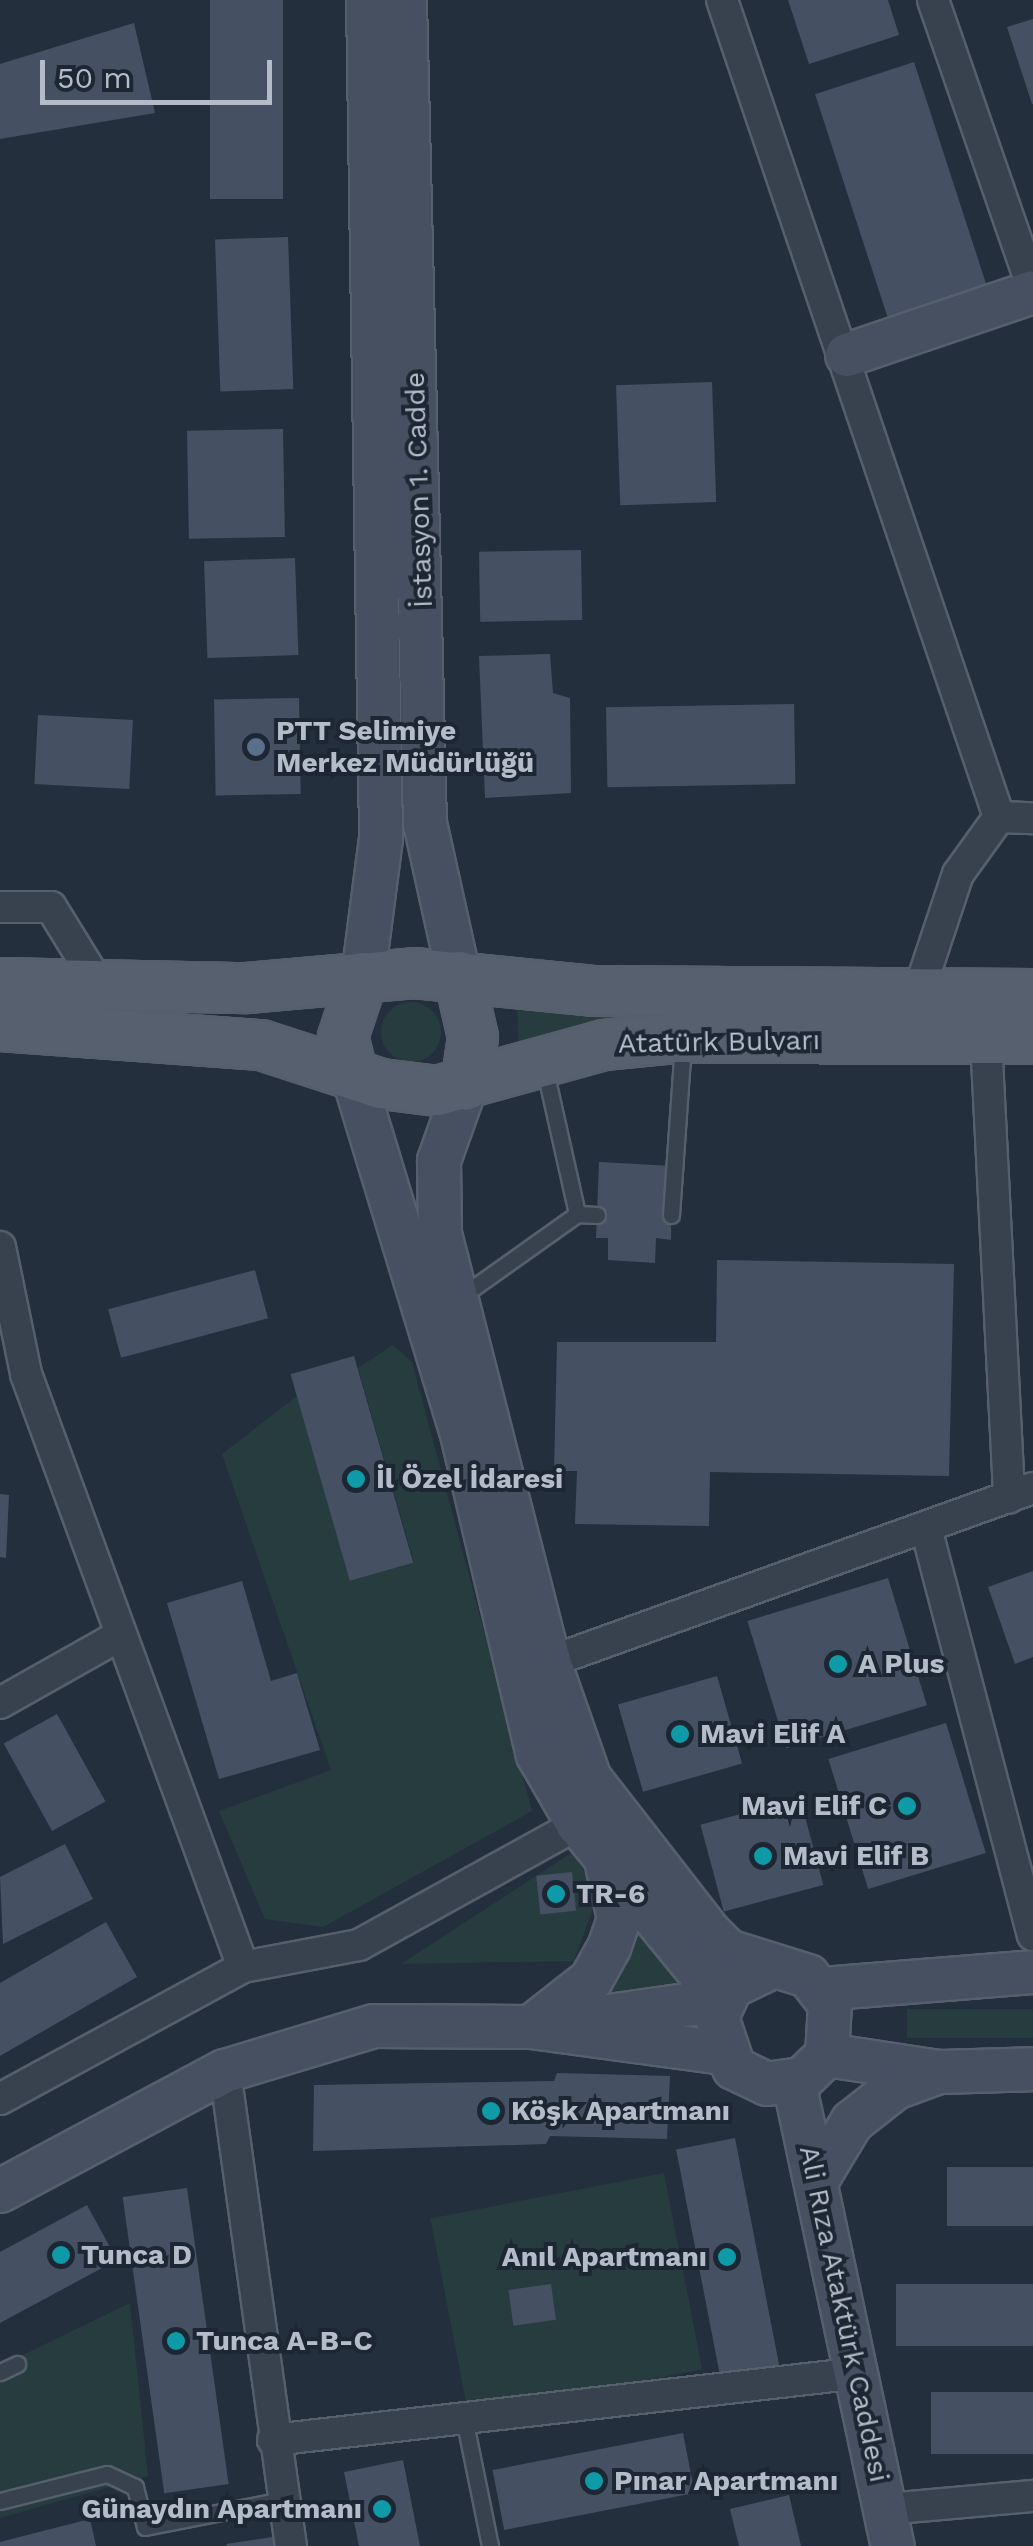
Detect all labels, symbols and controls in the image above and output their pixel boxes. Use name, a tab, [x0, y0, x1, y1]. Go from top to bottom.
scale bar	[45, 40, 278, 102]
text: 50 m	[57, 60, 132, 95]
street label: İstasyon 1. Cadde	[398, 371, 440, 609]
place label: PTT Selimiye Merkez Müdürlüğü	[276, 714, 534, 780]
marker: PTT Selimiye Merkez Müdürlüğü	[245, 736, 267, 758]
street label: Atatürk Bulvarı	[617, 1023, 821, 1061]
place label: İl Özel İdaresi	[376, 1462, 564, 1496]
marker: İl Özel İdaresi	[345, 1468, 367, 1490]
place label: A Plus	[858, 1647, 945, 1681]
marker: A Plus	[827, 1653, 849, 1675]
place label: Mavi Elif A	[700, 1717, 846, 1751]
marker: Mavi Elif A	[669, 1723, 691, 1745]
place label: Mavi Elif C	[740, 1789, 887, 1823]
marker: Mavi Elif C	[896, 1795, 918, 1817]
place label: Mavi Elif B	[783, 1839, 930, 1873]
marker: Mavi Elif B	[752, 1845, 774, 1867]
place label: TR-6	[576, 1877, 645, 1911]
marker: TR-6	[545, 1883, 567, 1905]
place label: Köşk Apartmanı	[511, 2094, 731, 2128]
marker: Köşk Apartmanı	[480, 2100, 502, 2122]
street label: Ali Rıza Ataktürk Caddesi	[792, 2141, 896, 2487]
place label: Tunca D	[81, 2238, 192, 2272]
place label: Anıl Apartmanı	[501, 2240, 707, 2274]
marker: Tunca D	[50, 2244, 72, 2266]
marker: Anıl Apartmanı	[716, 2246, 738, 2268]
place label: Tunca A-B-C	[196, 2324, 374, 2358]
marker: Tunca A-B-C	[165, 2330, 187, 2352]
place label: Pınar Apartmanı	[614, 2464, 839, 2498]
marker: Pınar Apartmanı	[583, 2470, 605, 2492]
place label: Günaydın Apartmanı	[81, 2492, 362, 2526]
marker: Günaydın Apartmanı	[371, 2498, 393, 2520]

